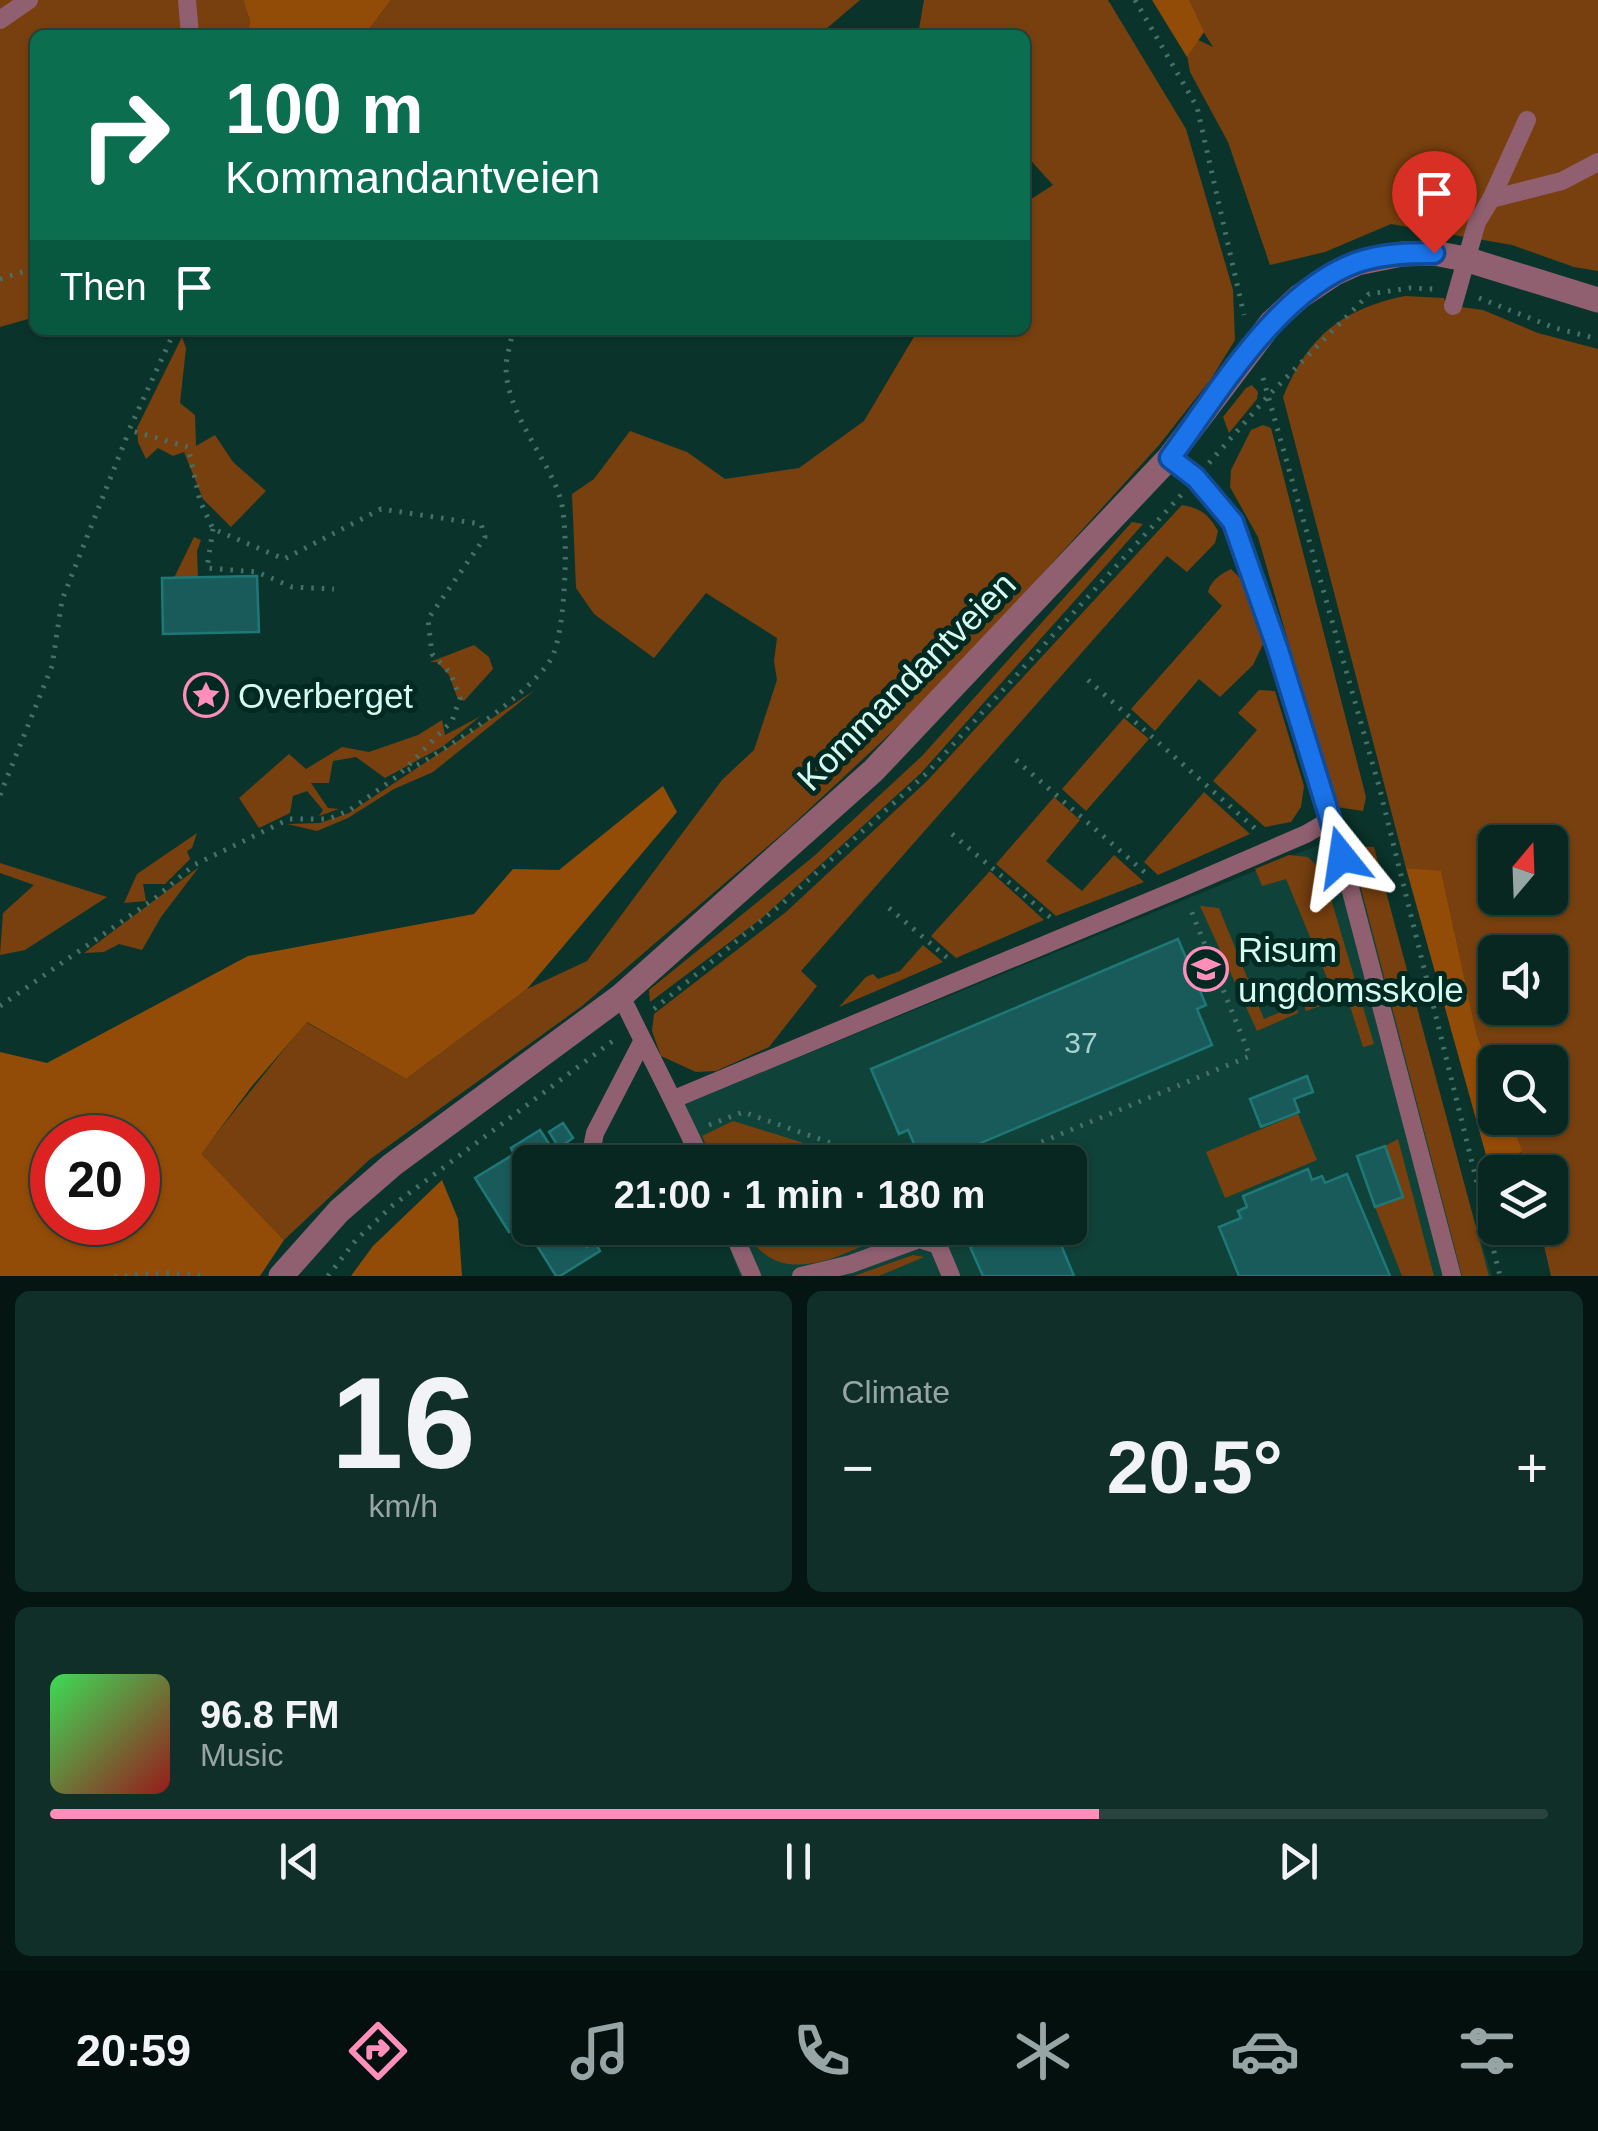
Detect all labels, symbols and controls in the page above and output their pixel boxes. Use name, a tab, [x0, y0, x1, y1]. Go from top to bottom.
icon: right	[60, 70, 190, 200]
text: 100 m	[225, 70, 423, 148]
pin	[1392, 151, 1477, 254]
text: Kommandantveien	[225, 152, 600, 203]
icon: arrive	[1407, 166, 1462, 221]
icon: arrive	[167, 260, 222, 315]
text: Then	[60, 266, 147, 308]
street label: Kommandantveien	[789, 564, 1023, 798]
place icon: Overberget	[183, 672, 229, 718]
place label: Overberget	[238, 676, 413, 715]
position arrow	[1290, 805, 1394, 909]
north arrow	[1478, 825, 1568, 915]
map controls	[1478, 825, 1568, 1245]
place label: Risum ungdomsskole	[1238, 930, 1464, 1009]
button: sound	[1478, 935, 1568, 1025]
school or university icon: Risum ungdomsskole	[1183, 946, 1229, 992]
house number: 37	[1064, 1026, 1098, 1059]
button: search	[1478, 1045, 1568, 1135]
speed limit sign: 20	[30, 1115, 160, 1245]
button: layers	[1478, 1155, 1568, 1245]
text: 21:00 · 1 min · 180 m	[614, 1174, 985, 1216]
text: 16	[331, 1350, 476, 1496]
text: Climate	[842, 1374, 950, 1410]
text: 20.5°	[1107, 1425, 1283, 1509]
text: −	[842, 1437, 874, 1499]
text: +	[1516, 1437, 1548, 1499]
text: km/h	[369, 1488, 438, 1524]
text: 96.8 FM	[200, 1694, 339, 1736]
text: Music	[200, 1737, 284, 1773]
icon: previous	[272, 1834, 327, 1889]
icon: pause	[771, 1834, 826, 1889]
icon: next	[1271, 1834, 1326, 1889]
icon: directions	[343, 2016, 413, 2086]
icon: music	[565, 2016, 635, 2086]
icon: phone	[787, 2016, 857, 2086]
icon: climate	[1008, 2016, 1078, 2086]
icon: car	[1230, 2016, 1300, 2086]
icon: filters	[1452, 2016, 1522, 2086]
text: 20:59	[76, 2025, 191, 2076]

